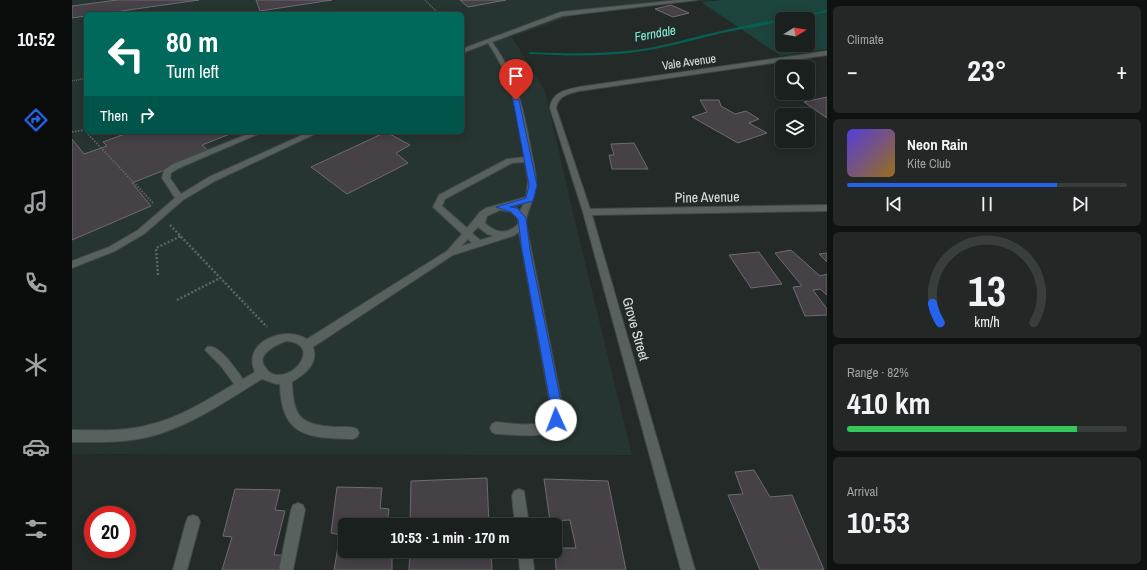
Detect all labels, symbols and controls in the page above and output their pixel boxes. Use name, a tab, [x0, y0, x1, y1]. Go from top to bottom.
north arrow	[775, 12, 815, 52]
map controls	[775, 12, 815, 148]
water label: Ferndale	[633, 21, 677, 45]
text: 80 m	[166, 23, 218, 61]
text: 10:52	[17, 27, 55, 52]
icon: left	[100, 28, 152, 80]
text: Climate	[847, 31, 884, 48]
street label: Vale Avenue	[661, 50, 717, 74]
text: 23°	[967, 50, 1007, 90]
text: −	[847, 56, 858, 86]
text: +	[1116, 56, 1127, 86]
text: Turn left	[166, 59, 219, 84]
pin	[499, 59, 533, 100]
button: search	[775, 60, 815, 100]
icon: arrive	[505, 65, 527, 87]
icon: right	[136, 104, 158, 126]
text: Then	[100, 105, 128, 126]
icon: directions	[22, 106, 50, 134]
button: layers	[775, 108, 815, 148]
text: Neon Rain	[907, 134, 968, 155]
text: Kite Club	[907, 155, 951, 172]
street label: Pine Avenue	[674, 187, 740, 207]
icon: music	[22, 188, 50, 216]
icon: previous	[883, 193, 905, 215]
icon: pause	[976, 193, 998, 215]
icon: next	[1069, 193, 1091, 215]
text: 13	[968, 263, 1006, 319]
icon: phone	[22, 269, 50, 297]
street label: Grove Street	[618, 295, 654, 363]
text: km/h	[974, 312, 1000, 331]
icon: climate	[22, 351, 50, 379]
text: Range · 82%	[847, 364, 909, 381]
text: 410 km	[847, 383, 930, 423]
position arrow	[535, 399, 577, 441]
icon: car	[22, 433, 50, 461]
text: Arrival	[847, 483, 878, 500]
text: 10:53	[847, 502, 910, 542]
speed limit sign: 20	[84, 506, 136, 558]
icon: filters	[22, 515, 50, 543]
text: 10:53 · 1 min · 170 m	[391, 527, 509, 548]

